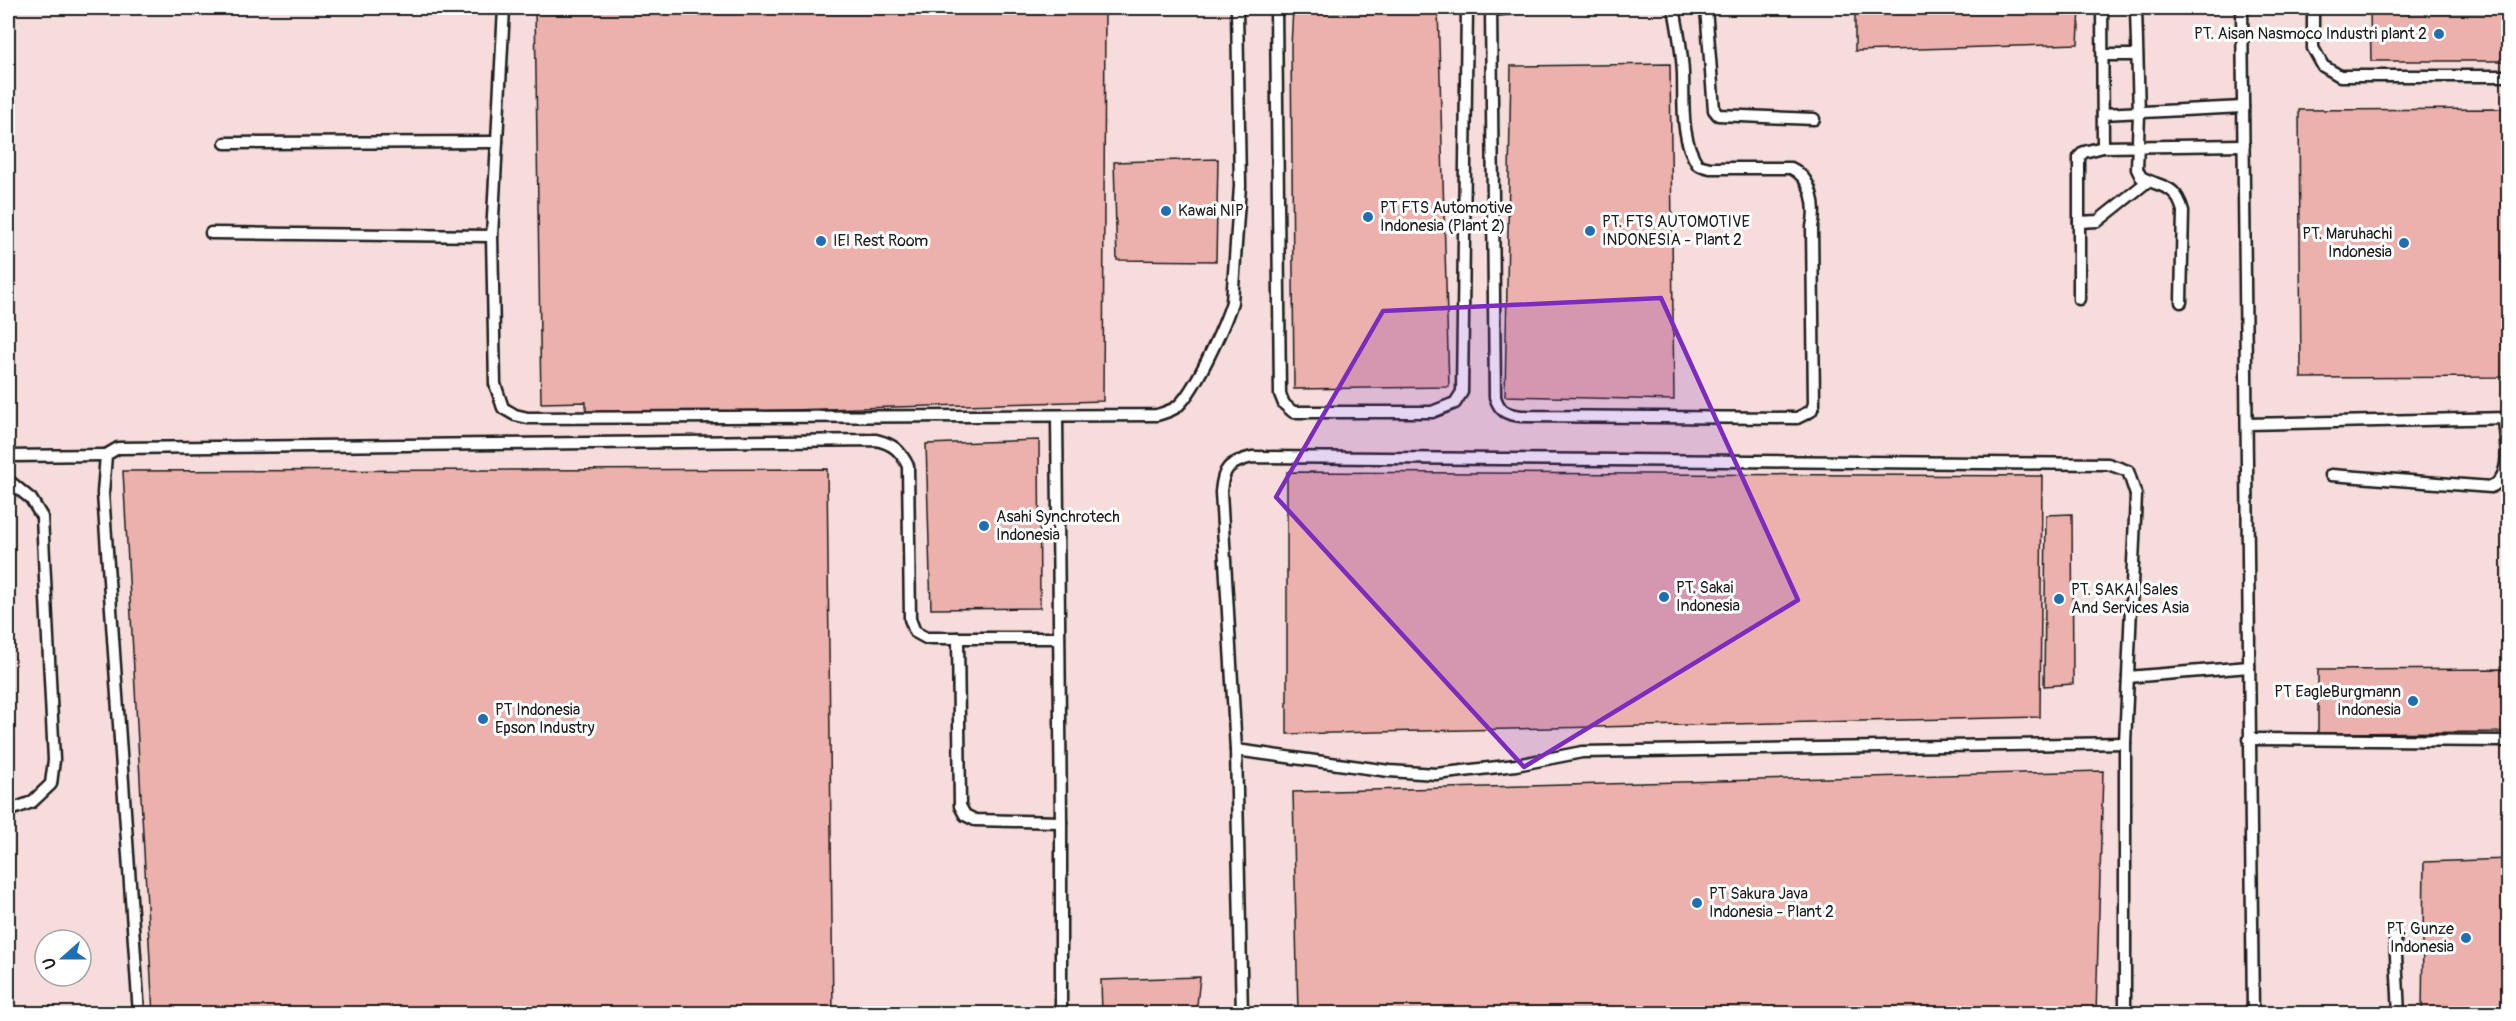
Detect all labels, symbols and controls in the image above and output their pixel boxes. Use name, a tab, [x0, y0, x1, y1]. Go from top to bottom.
place label: PT. Aisan Nasmoco Industri plant 2	[2194, 24, 2427, 44]
marker: PT. Aisan Nasmoco Industri plant 2	[2432, 27, 2446, 41]
place label: PT FTS Automotive Indonesia (Plant 2)	[1380, 198, 1513, 236]
place label: Kawai NIP	[1178, 201, 1244, 221]
marker: Kawai NIP	[1159, 204, 1173, 218]
marker: PT FTS Automotive Indonesia (Plant 2)	[1361, 210, 1375, 224]
place label: PT. FTS AUTOMOTIVE INDONESIA - Plant 2	[1602, 212, 1750, 250]
marker: PT. FTS AUTOMOTIVE INDONESIA - Plant 2	[1583, 224, 1597, 238]
place label: PT. Maruhachi Indonesia	[2302, 224, 2392, 262]
place label: IEI Rest Room	[833, 231, 928, 251]
marker: IEI Rest Room	[814, 234, 828, 248]
marker: PT. Maruhachi Indonesia	[2397, 236, 2411, 250]
place label: Asahi Synchrotech Indonesia	[996, 507, 1120, 545]
marker: Asahi Synchrotech Indonesia	[977, 519, 991, 533]
place label: PT. Sakai Indonesia	[1676, 578, 1740, 616]
place label: PT. SAKAI Sales And Services Asia	[2071, 580, 2189, 618]
marker: PT. Sakai Indonesia	[1657, 590, 1671, 604]
marker: PT. SAKAI Sales And Services Asia	[2052, 592, 2066, 606]
place label: PT EagleBurgmann Indonesia	[2274, 682, 2401, 720]
marker: PT EagleBurgmann Indonesia	[2406, 694, 2420, 708]
place label: PT Indonesia Epson Industry	[495, 700, 595, 738]
marker: PT Indonesia Epson Industry	[476, 712, 490, 726]
place label: PT Sakura Java Indonesia - Plant 2	[1709, 884, 1834, 922]
marker: PT Sakura Java Indonesia - Plant 2	[1690, 896, 1704, 910]
place label: PT. Gunze Indonesia	[2386, 919, 2454, 957]
north arrow	[33, 928, 93, 988]
marker: PT. Gunze Indonesia	[2459, 931, 2473, 945]
text: U	[39, 954, 61, 972]

